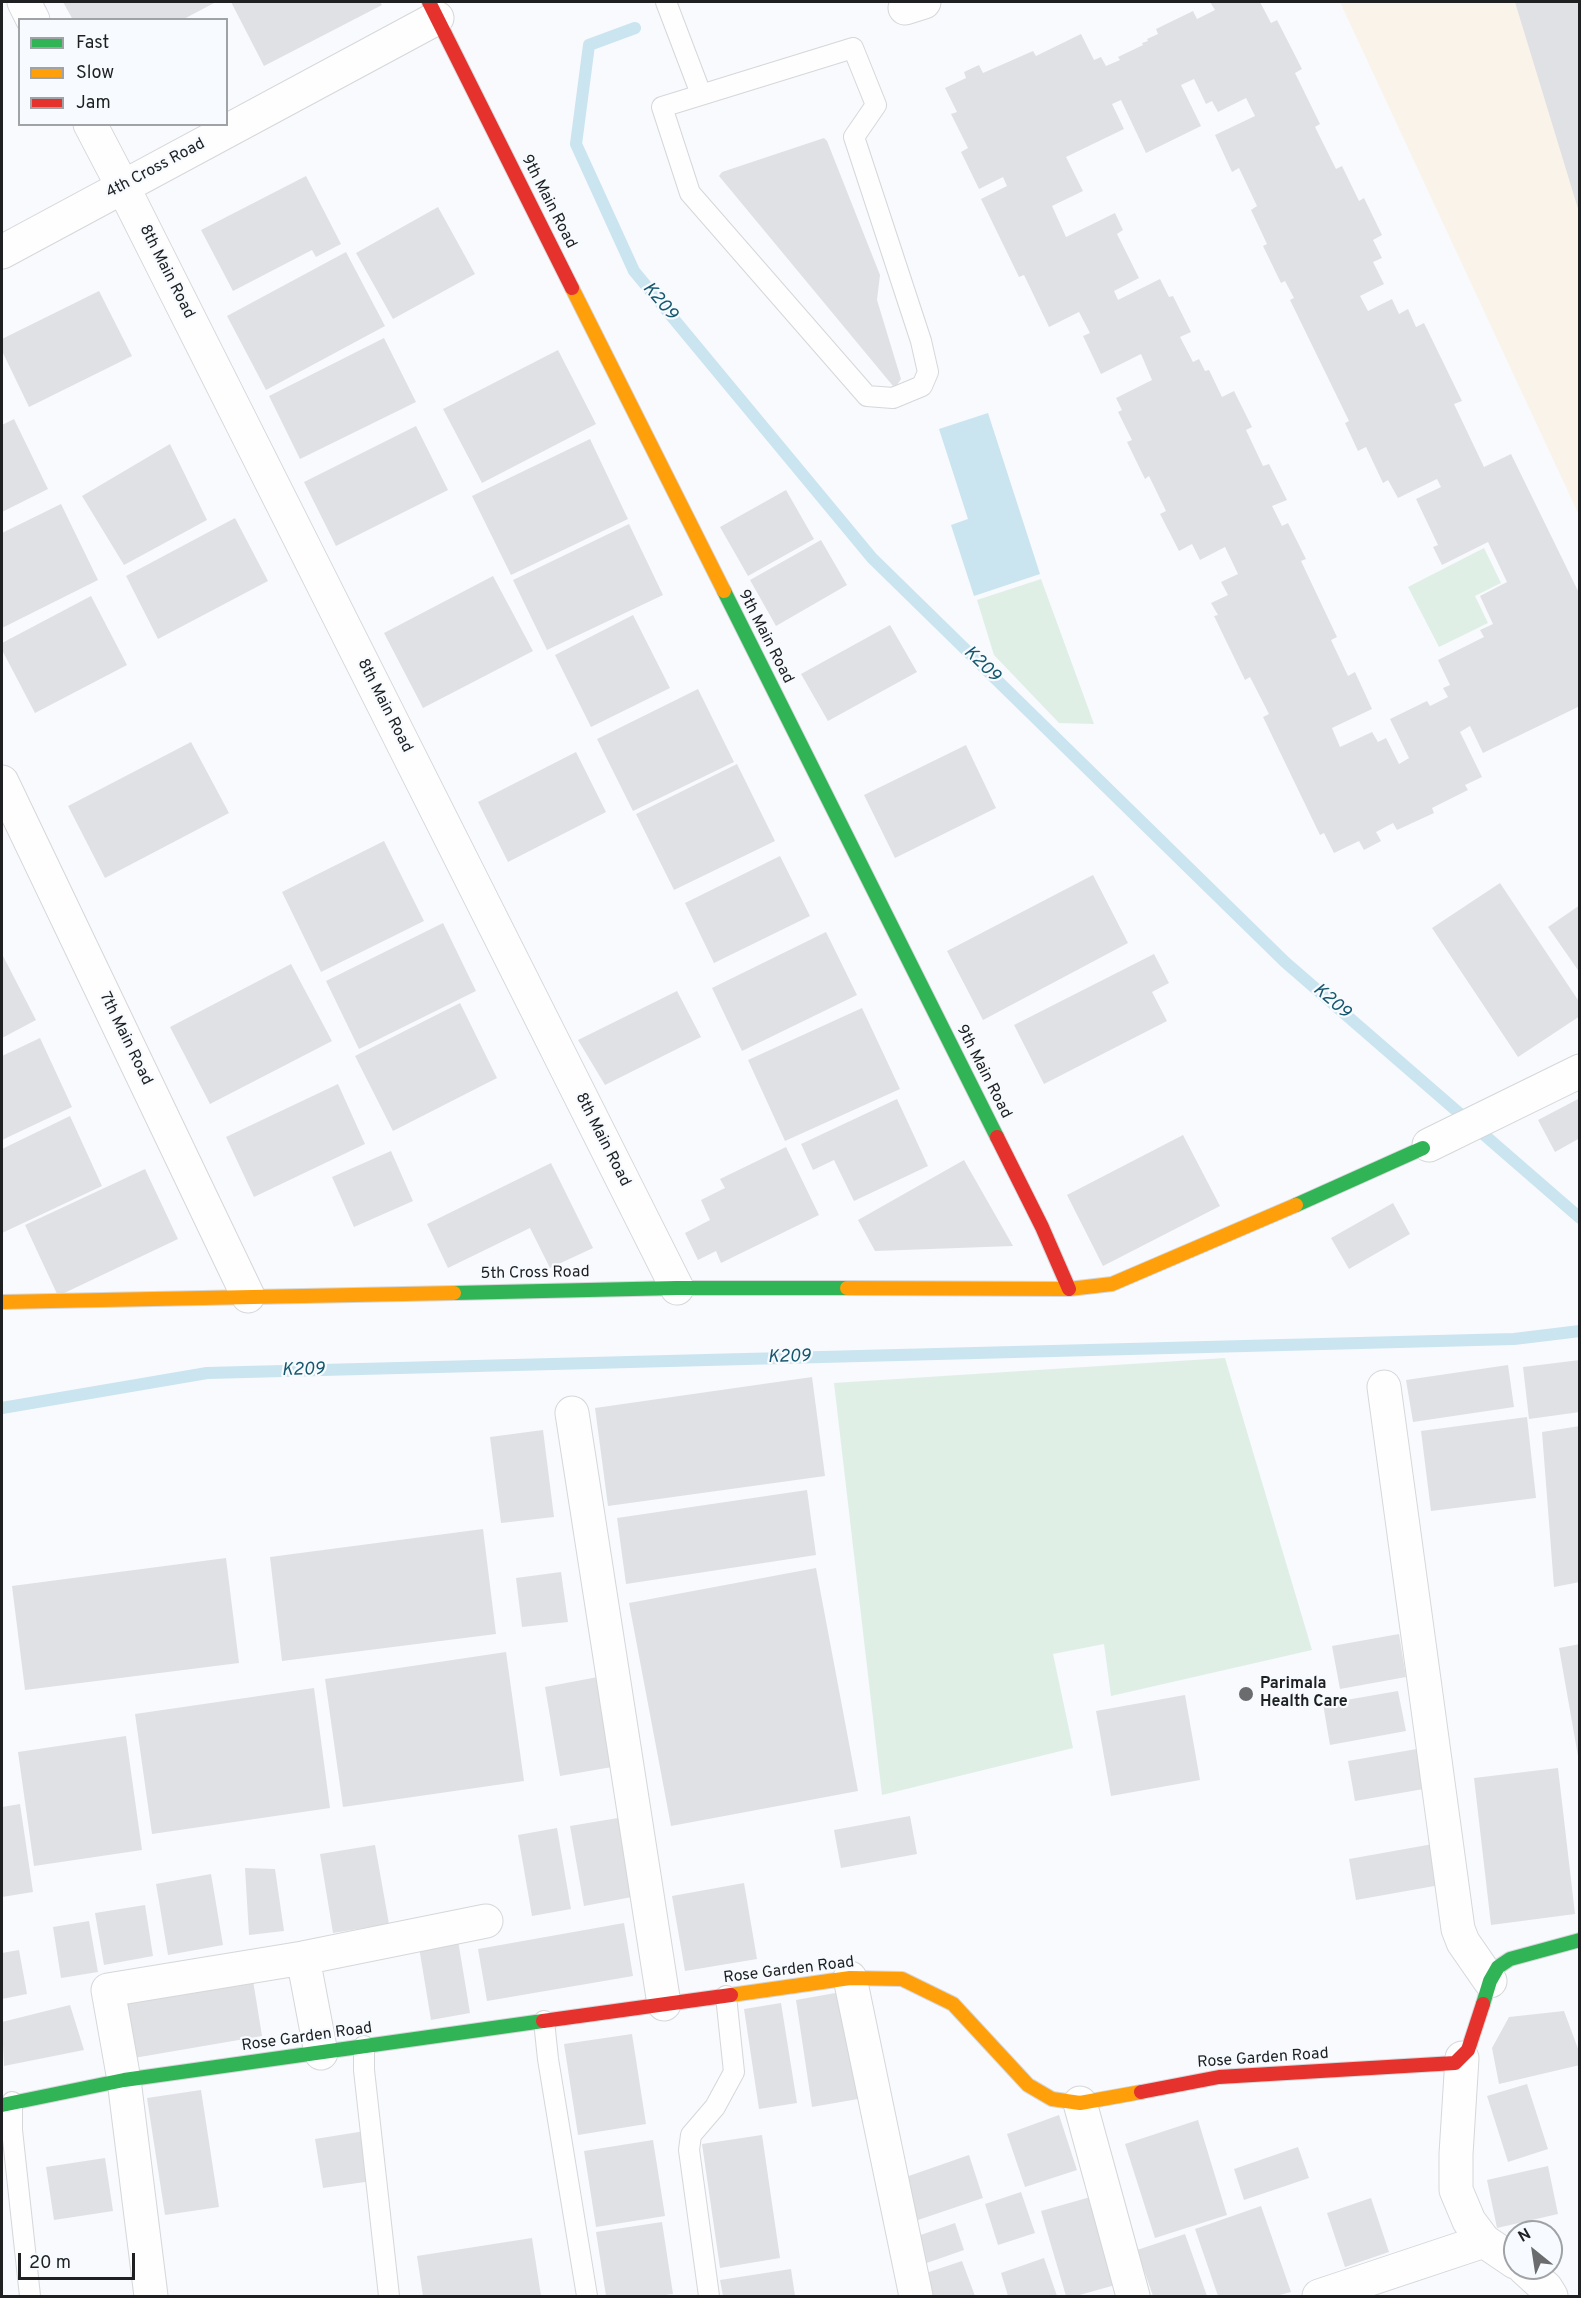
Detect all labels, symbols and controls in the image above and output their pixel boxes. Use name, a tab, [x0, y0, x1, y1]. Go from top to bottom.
legend	[18, 18, 228, 126]
text: Fast	[76, 32, 109, 55]
text: Slow	[76, 62, 114, 85]
text: Jam	[76, 92, 111, 115]
street label: 4th Cross Road	[103, 135, 209, 203]
street label: 9th Main Road	[516, 152, 580, 252]
street label: 8th Main Road	[134, 222, 198, 322]
water label: K209	[637, 279, 681, 325]
street label: 9th Main Road	[733, 587, 797, 687]
water label: K209	[958, 642, 1004, 688]
street label: 8th Main Road	[352, 656, 416, 756]
water label: K209	[1308, 980, 1354, 1024]
street label: 7th Main Road	[94, 989, 156, 1089]
street label: 9th Main Road	[951, 1022, 1015, 1122]
street label: 8th Main Road	[570, 1090, 634, 1190]
street label: 5th Cross Road	[480, 1263, 590, 1285]
water label: K209	[767, 1347, 811, 1369]
water label: K209	[281, 1360, 325, 1382]
place label: Parimala Health Care	[1260, 1675, 1348, 1713]
marker: Parimala Health Care	[1237, 1685, 1255, 1703]
street label: Rose Garden Road	[722, 1953, 856, 1989]
street label: Rose Garden Road	[240, 2019, 374, 2057]
street label: Rose Garden Road	[1197, 2045, 1329, 2073]
north arrow	[1503, 2220, 1563, 2280]
text: N	[1515, 2225, 1535, 2248]
scale bar	[21, 2241, 138, 2279]
text: 20 m	[29, 2252, 71, 2275]

